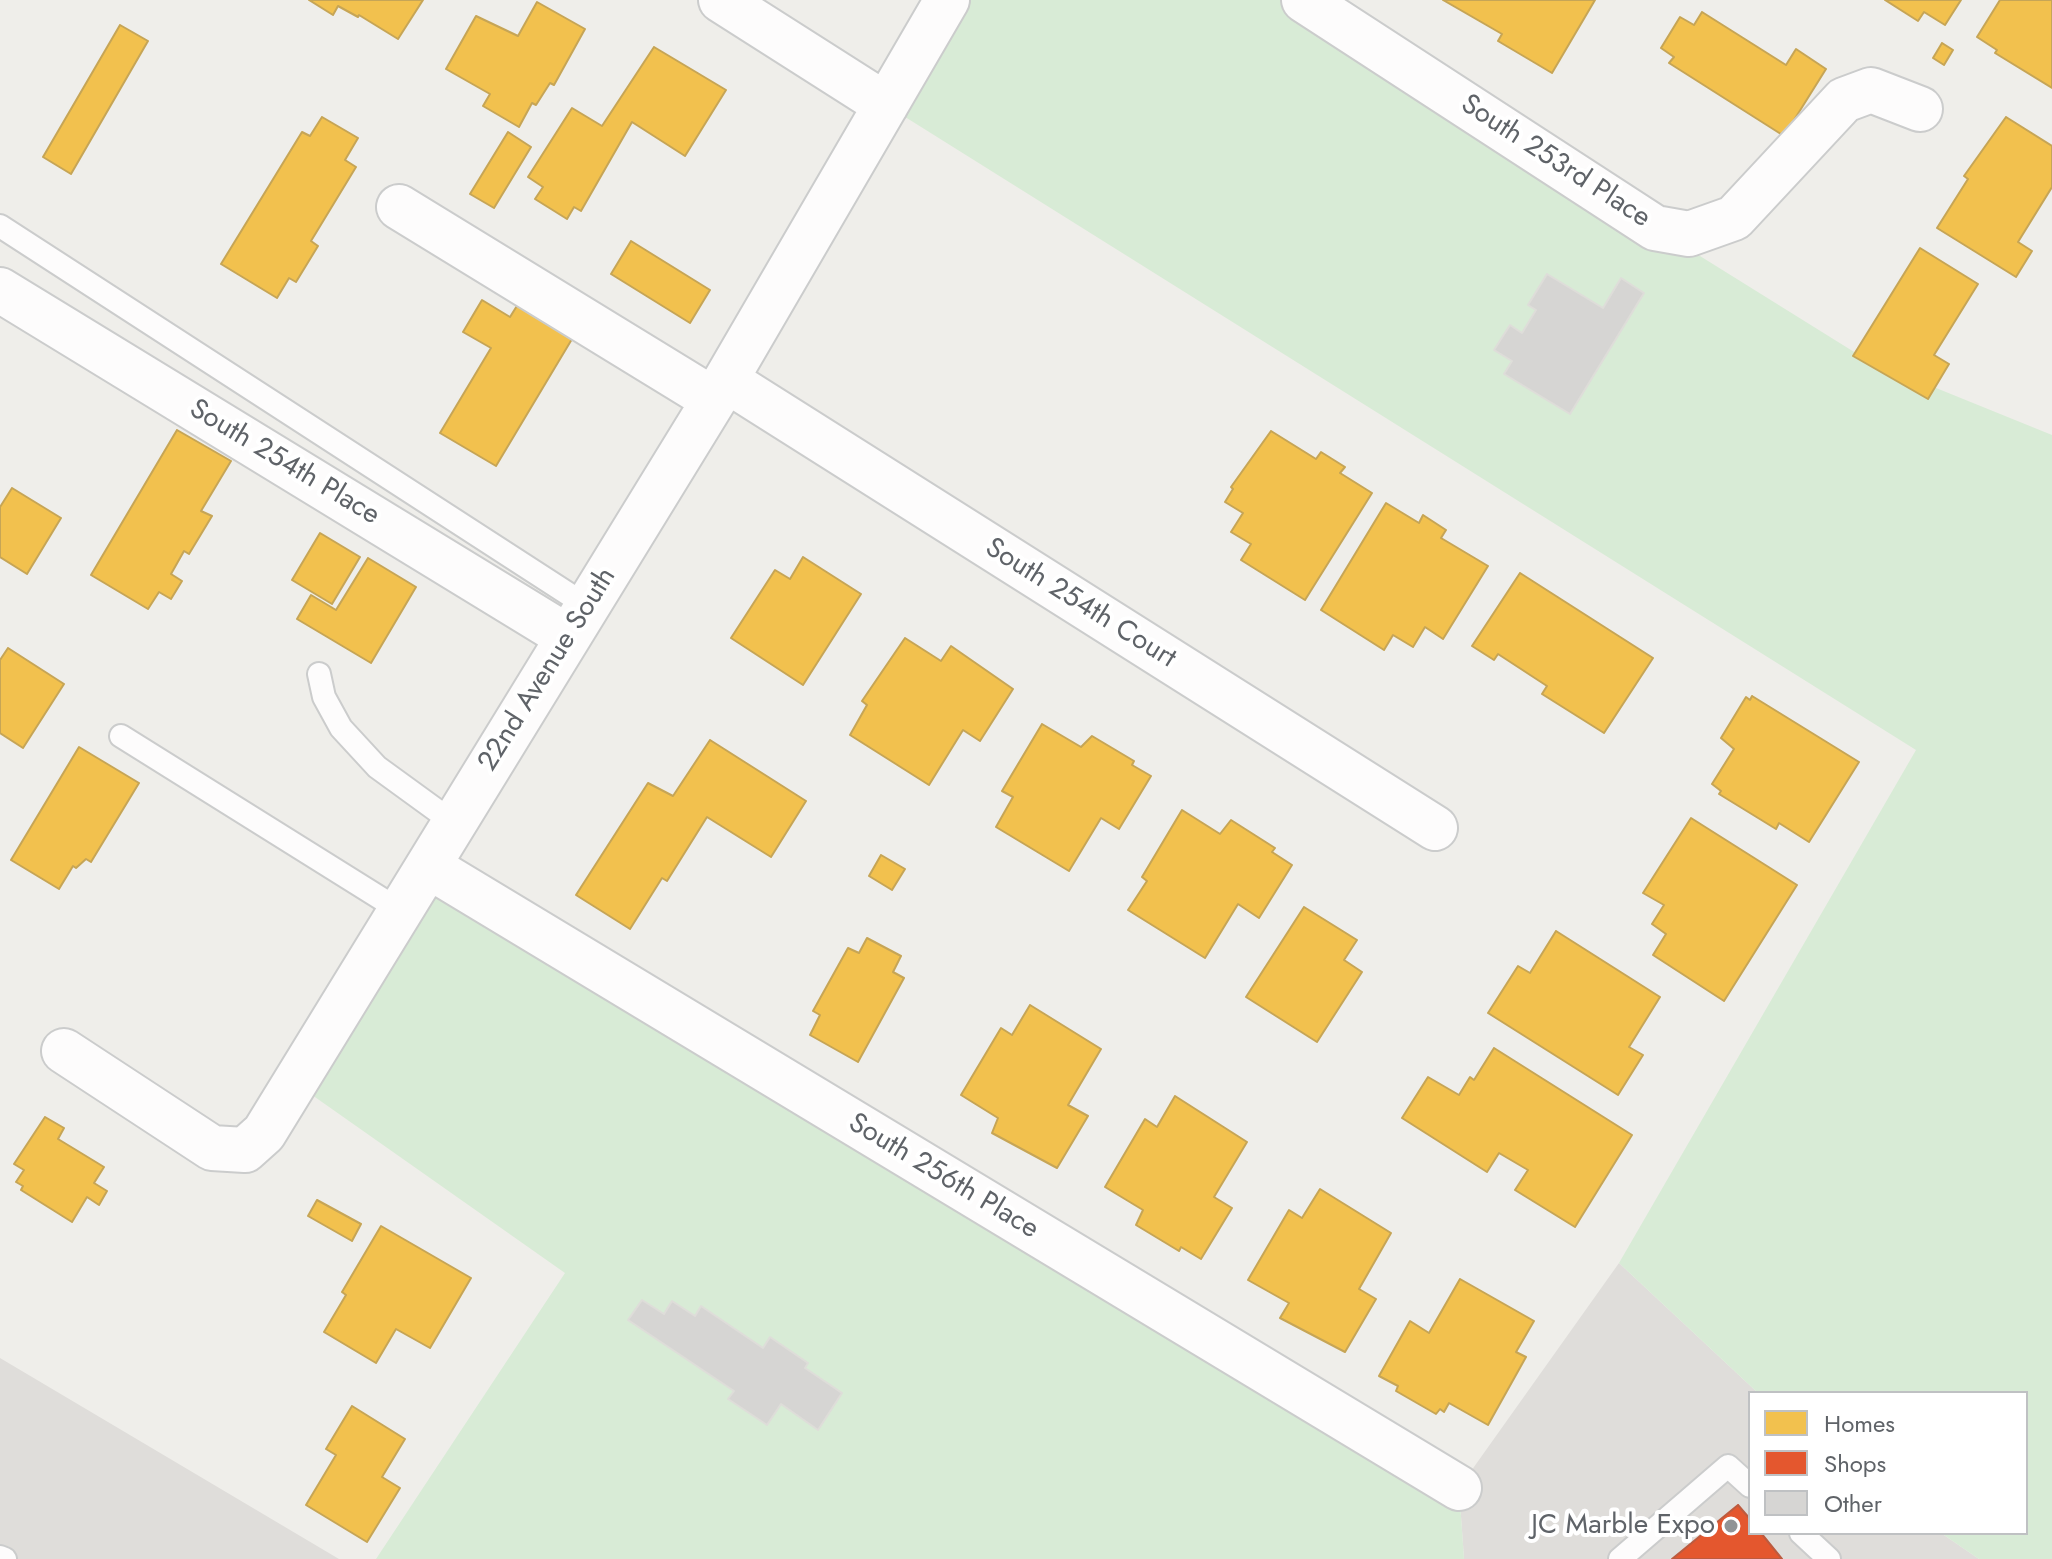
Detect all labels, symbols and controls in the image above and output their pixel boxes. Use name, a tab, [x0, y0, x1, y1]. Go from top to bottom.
street label: South 253rd Place	[1454, 88, 1656, 236]
street label: South 254th Place	[183, 393, 385, 533]
street label: South 254th Court	[978, 532, 1182, 676]
street label: 22nd Avenue South	[472, 562, 624, 778]
street label: South 256th Place	[842, 1107, 1044, 1247]
legend	[1748, 1391, 2028, 1535]
text: Homes	[1824, 1406, 1895, 1441]
text: Shops	[1824, 1446, 1886, 1481]
text: Other	[1824, 1486, 1882, 1521]
place label: JC Marble Expo	[1531, 1509, 1715, 1543]
marker: JC Marble Expo	[1722, 1517, 1740, 1535]

